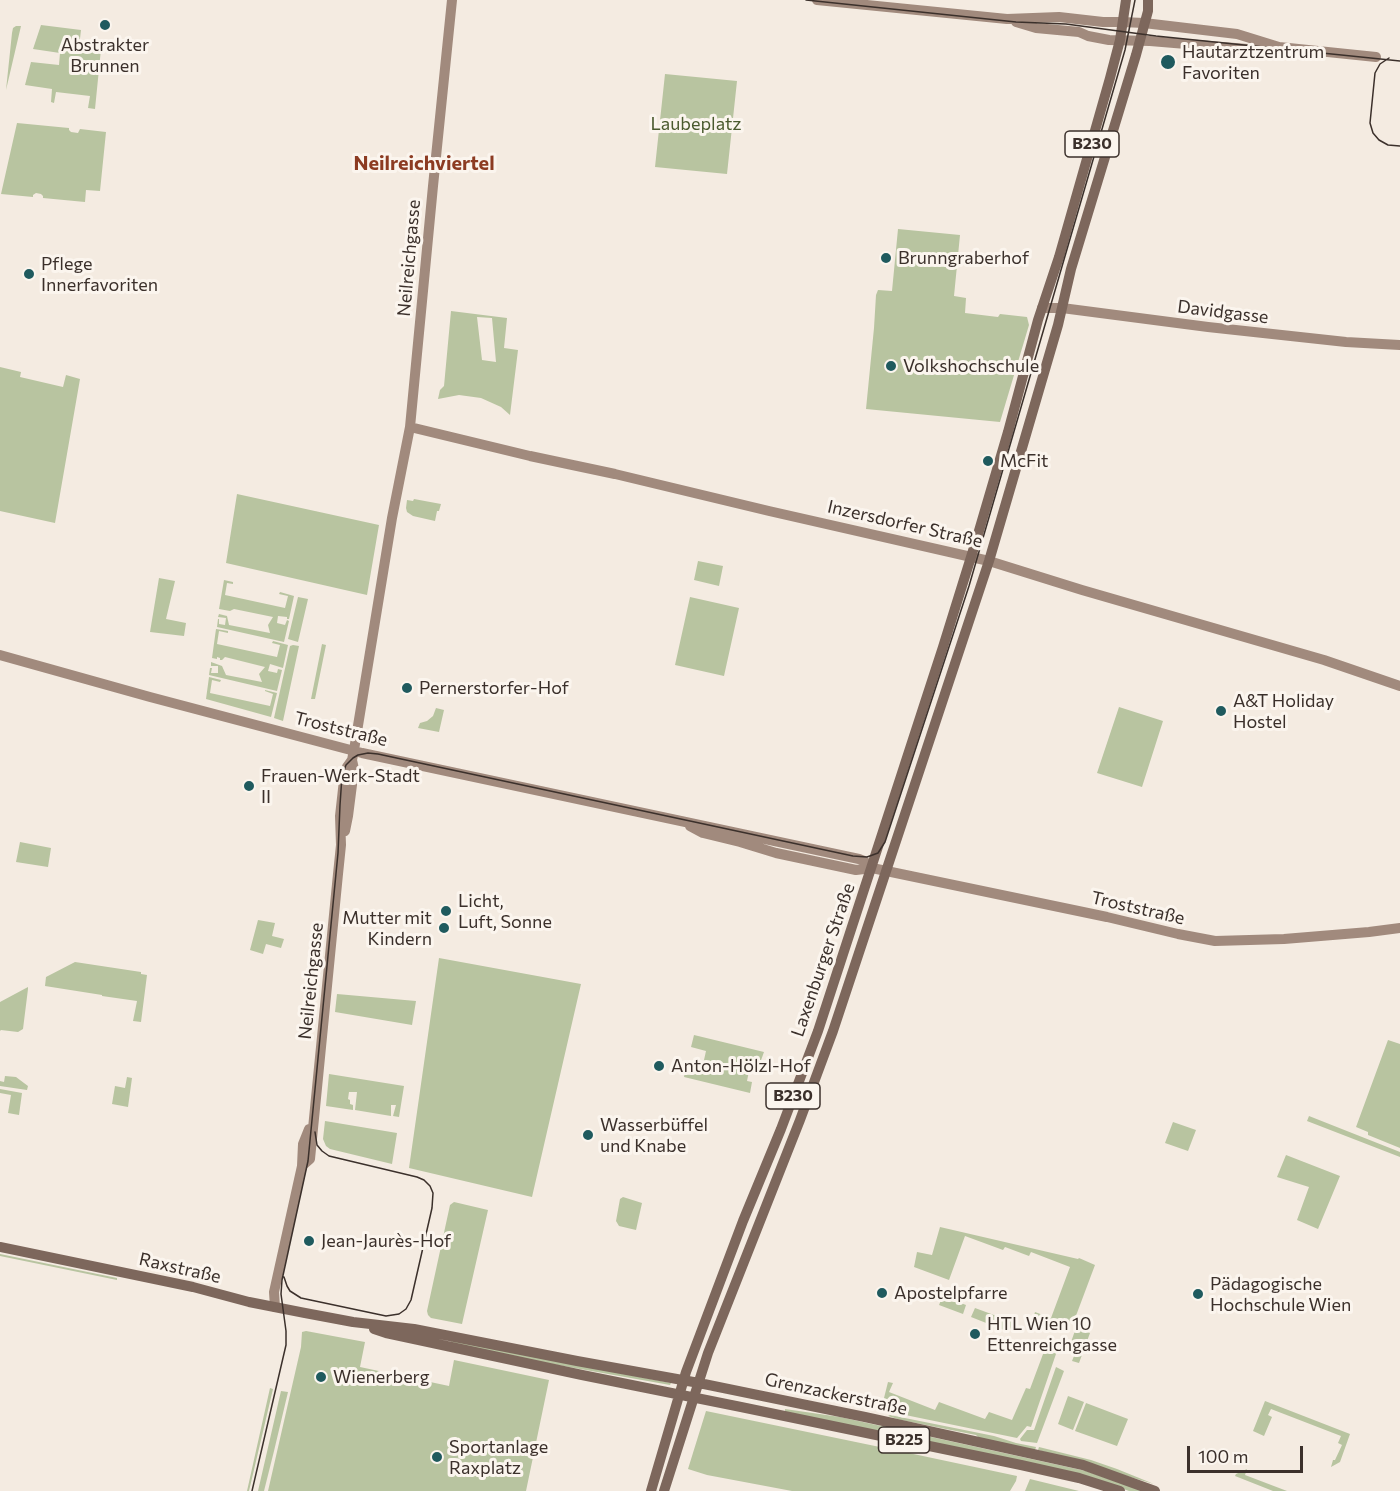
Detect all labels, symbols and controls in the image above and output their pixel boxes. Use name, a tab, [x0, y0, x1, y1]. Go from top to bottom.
marker: Abstrakter Brunnen	[98, 18, 112, 32]
place label: Abstrakter Brunnen	[61, 34, 149, 76]
place label: Hautarztzentrum Favoriten	[1182, 41, 1324, 84]
marker: Hautarztzentrum Favoriten	[1159, 53, 1177, 71]
park label: Laubeplatz	[651, 113, 741, 135]
road number: B230	[1065, 131, 1119, 157]
district label: Neilreichviertel	[353, 151, 495, 175]
street label: Neilreichgasse	[393, 199, 425, 317]
place label: Brunngraberhof	[898, 247, 1029, 269]
marker: Brunngraberhof	[879, 251, 893, 265]
place label: Pflege Innerfavoriten	[41, 253, 158, 296]
marker: Pflege Innerfavoriten	[22, 267, 36, 281]
street label: Davidgasse	[1176, 296, 1270, 328]
place label: Volkshochschule	[903, 355, 1039, 377]
marker: Volkshochschule	[884, 359, 898, 373]
place label: McFit	[1000, 450, 1048, 472]
marker: McFit	[981, 454, 995, 468]
street label: Inzersdorfer Straße	[825, 496, 985, 552]
place label: Pernerstorfer-Hof	[419, 677, 569, 699]
marker: Pernerstorfer-Hof	[400, 681, 414, 695]
place label: A&T Holiday Hostel	[1233, 690, 1334, 732]
marker: A&T Holiday Hostel	[1214, 704, 1228, 718]
street label: Troststraße	[292, 707, 390, 751]
place label: Frauen-Werk-Stadt II	[261, 765, 420, 808]
marker: Frauen-Werk-Stadt II	[242, 779, 256, 793]
street label: Laxenburger Straße	[787, 880, 859, 1040]
street label: Troststraße	[1089, 887, 1187, 929]
place label: Licht, Luft, Sonne	[458, 890, 552, 932]
marker: Licht, Luft, Sonne	[439, 904, 453, 918]
place label: Mutter mit Kindern	[342, 907, 432, 950]
marker: Mutter mit Kindern	[437, 921, 451, 935]
street label: Neilreichgasse	[294, 922, 328, 1040]
place label: Anton-Hölzl-Hof	[671, 1055, 811, 1077]
marker: Anton-Hölzl-Hof	[652, 1059, 666, 1073]
road number: B230	[766, 1083, 820, 1109]
place label: Wasserbüffel und Knabe	[600, 1114, 708, 1156]
marker: Wasserbüffel und Knabe	[581, 1128, 595, 1142]
place label: Jean-Jaurès-Hof	[321, 1230, 451, 1252]
marker: Jean-Jaurès-Hof	[302, 1234, 316, 1248]
street label: Raxstraße	[137, 1248, 223, 1288]
place label: Pädagogische Hochschule Wien	[1210, 1273, 1351, 1316]
place label: Apostelpfarre	[894, 1282, 1008, 1304]
marker: Apostelpfarre	[875, 1286, 889, 1300]
marker: Pädagogische Hochschule Wien	[1191, 1287, 1205, 1301]
place label: HTL Wien 10 Ettenreichgasse	[987, 1313, 1117, 1356]
marker: HTL Wien 10 Ettenreichgasse	[968, 1327, 982, 1341]
place label: Wienerberg	[333, 1366, 430, 1388]
street label: Grenzackerstraße	[763, 1368, 909, 1420]
marker: Wienerberg	[314, 1370, 328, 1384]
road number: B225	[878, 1427, 930, 1453]
scale bar	[1190, 1434, 1306, 1472]
place label: Sportanlage Raxplatz	[449, 1436, 548, 1478]
text: 100 m	[1198, 1445, 1248, 1467]
marker: Sportanlage Raxplatz	[430, 1450, 444, 1464]

